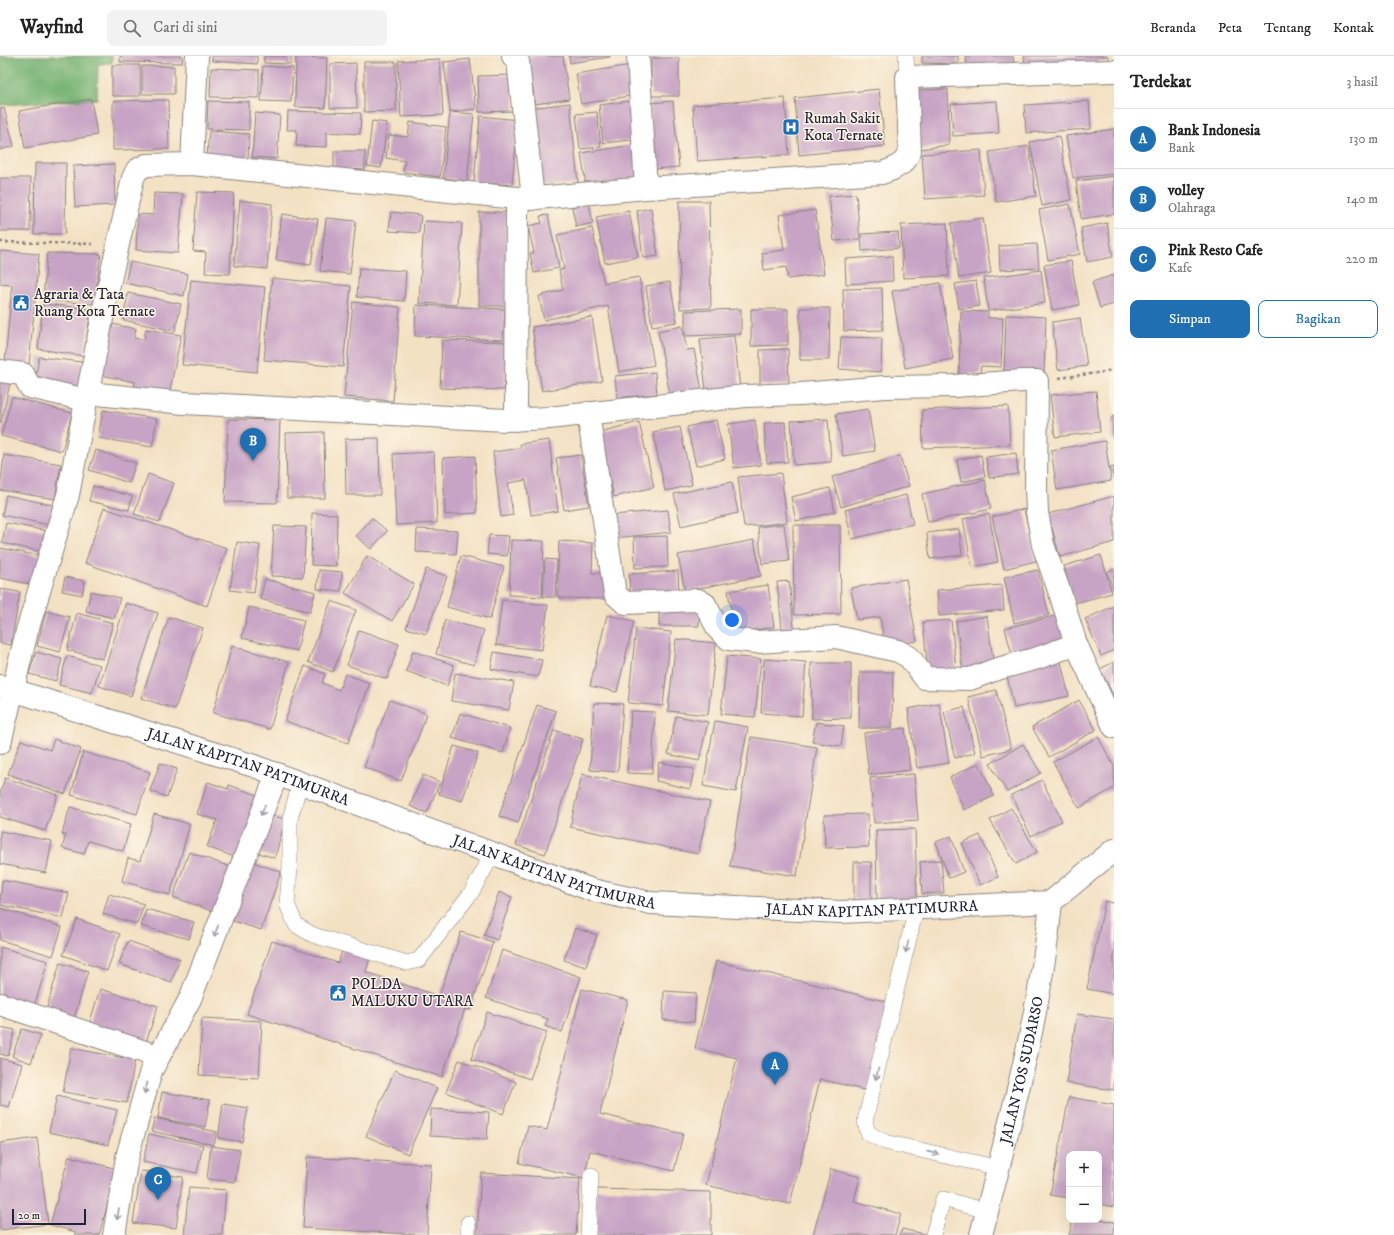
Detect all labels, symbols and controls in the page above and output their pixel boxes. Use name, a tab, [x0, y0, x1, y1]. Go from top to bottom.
search box	[107, 10, 387, 46]
text: Wayfind	[20, 16, 83, 39]
icon: search	[121, 17, 143, 39]
text: Cari di sini	[153, 18, 218, 37]
text: Beranda	[1150, 19, 1196, 37]
text: Peta	[1218, 19, 1242, 37]
text: Tentang	[1264, 19, 1311, 37]
text: Kontak	[1333, 19, 1374, 37]
text: Terdekat	[1130, 71, 1191, 93]
text: 3 hasil	[1346, 74, 1378, 90]
place label: Rumah Sakit Kota Ternate	[804, 109, 883, 145]
hospital icon: Rumah Sakit Kota Ternate	[781, 117, 801, 137]
text: Bank Indonesia	[1168, 121, 1260, 140]
text: A	[1139, 131, 1147, 147]
text: 130 m	[1349, 131, 1378, 147]
text: Bank	[1168, 140, 1195, 156]
text: volley	[1168, 181, 1204, 200]
text: B	[1139, 191, 1147, 207]
text: 140 m	[1346, 191, 1378, 207]
text: Olahraga	[1168, 200, 1216, 216]
text: Pink Resto Cafe	[1168, 241, 1263, 260]
text: C	[1139, 251, 1147, 267]
text: 220 m	[1346, 251, 1378, 267]
text: Kafe	[1168, 260, 1192, 276]
place label: Agraria & Tata Ruang Kota Ternate	[34, 285, 155, 321]
public building icon: Agraria & Tata Ruang Kota Ternate	[11, 293, 31, 313]
button: Simpan	[1130, 300, 1250, 338]
button: Bagikan	[1258, 300, 1378, 338]
pin: B	[240, 428, 266, 461]
your location	[722, 610, 742, 630]
street label: JALAN KAPITAN PATIMURRA	[143, 723, 352, 810]
one-way arrow	[258, 804, 266, 816]
street label: JALAN KAPITAN PATIMURRA	[448, 830, 658, 913]
street label: JALAN KAPITAN PATIMURRA	[763, 896, 979, 922]
one-way arrow	[212, 925, 220, 937]
one-way arrow	[903, 941, 911, 954]
place label: POLDA MALUKU UTARA	[351, 975, 474, 1011]
public building icon: POLDA MALUKU UTARA	[328, 983, 348, 1003]
street label: JALAN YOS SUDARSO	[995, 995, 1047, 1148]
pin: A	[762, 1052, 788, 1085]
one-way arrow	[872, 1067, 880, 1080]
one-way arrow	[142, 1081, 149, 1094]
one-way arrow	[927, 1150, 940, 1158]
map controls	[1066, 1151, 1102, 1223]
button: +	[1066, 1151, 1102, 1187]
pin: C	[145, 1167, 171, 1200]
button: −	[1066, 1187, 1102, 1223]
scale bar	[12, 1207, 86, 1226]
one-way arrow	[113, 1208, 121, 1221]
text: 20 m	[18, 1209, 40, 1223]

